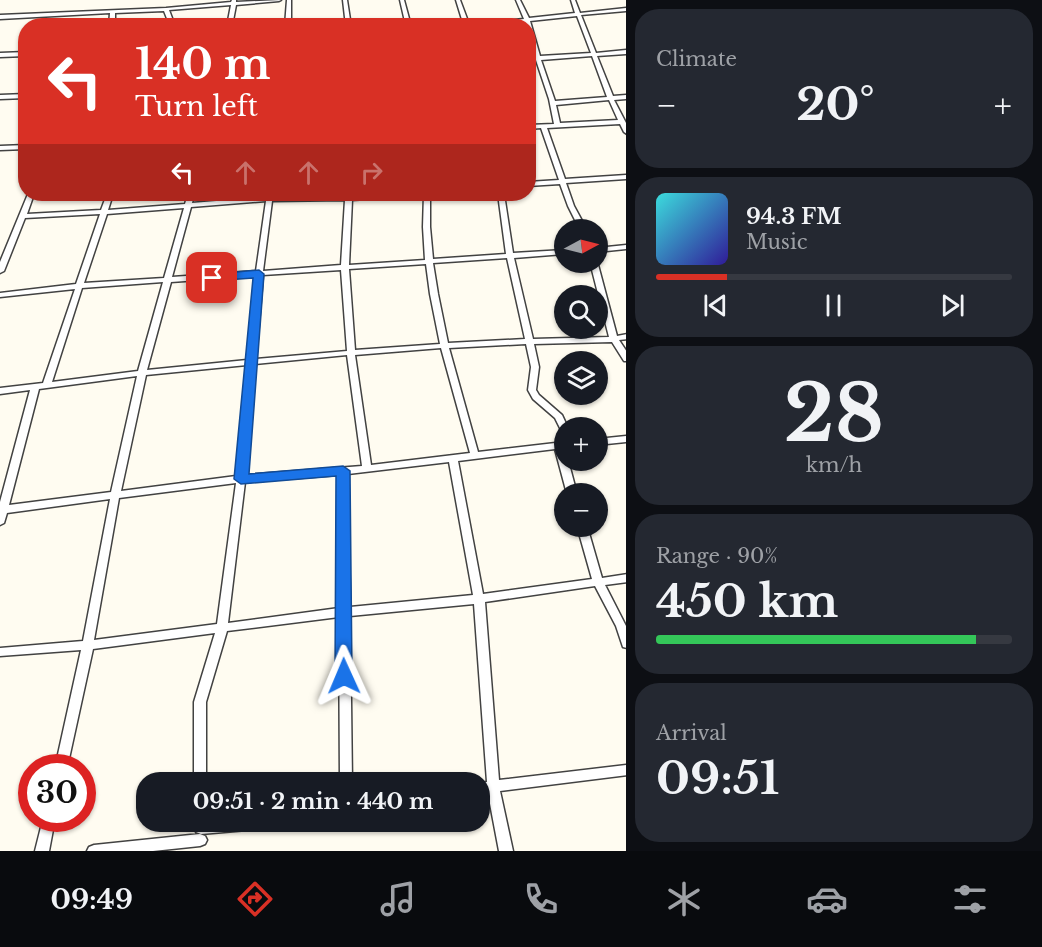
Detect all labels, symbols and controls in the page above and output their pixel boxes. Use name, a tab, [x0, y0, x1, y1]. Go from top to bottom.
text: 140 m	[135, 38, 271, 90]
icon: left	[36, 42, 114, 120]
text: Climate	[656, 47, 737, 71]
text: 20°	[796, 76, 875, 132]
text: −	[656, 85, 677, 126]
text: +	[994, 85, 1012, 126]
text: Turn left	[135, 90, 258, 123]
icon: left	[166, 156, 199, 189]
icon: ahead	[229, 156, 262, 189]
icon: ahead	[292, 156, 325, 189]
icon: right	[355, 156, 388, 189]
text: 94.3 FM	[746, 203, 841, 230]
north arrow	[554, 219, 608, 273]
map controls	[554, 219, 608, 537]
text: Music	[746, 230, 807, 254]
pin	[186, 252, 237, 303]
icon: arrive	[195, 261, 228, 294]
button: search	[554, 285, 608, 339]
icon: previous	[699, 289, 732, 322]
icon: pause	[817, 289, 850, 322]
icon: next	[936, 289, 969, 322]
button: layers	[554, 351, 608, 405]
text: 28	[784, 365, 884, 462]
button: +	[554, 417, 608, 471]
text: km/h	[806, 453, 862, 477]
button: −	[554, 483, 608, 537]
text: Range · 90%	[656, 544, 778, 568]
text: 450 km	[656, 573, 838, 629]
position arrow	[312, 644, 376, 708]
text: Arrival	[656, 721, 727, 745]
text: 09:51	[656, 750, 779, 806]
speed limit sign: 30	[18, 754, 96, 832]
text: 09:51 · 2 min · 440 m	[193, 788, 433, 815]
icon: directions	[234, 878, 276, 920]
icon: music	[377, 878, 419, 920]
icon: phone	[520, 878, 562, 920]
icon: climate	[663, 878, 705, 920]
icon: car	[806, 878, 848, 920]
icon: filters	[949, 878, 991, 920]
text: 09:49	[51, 883, 133, 916]

